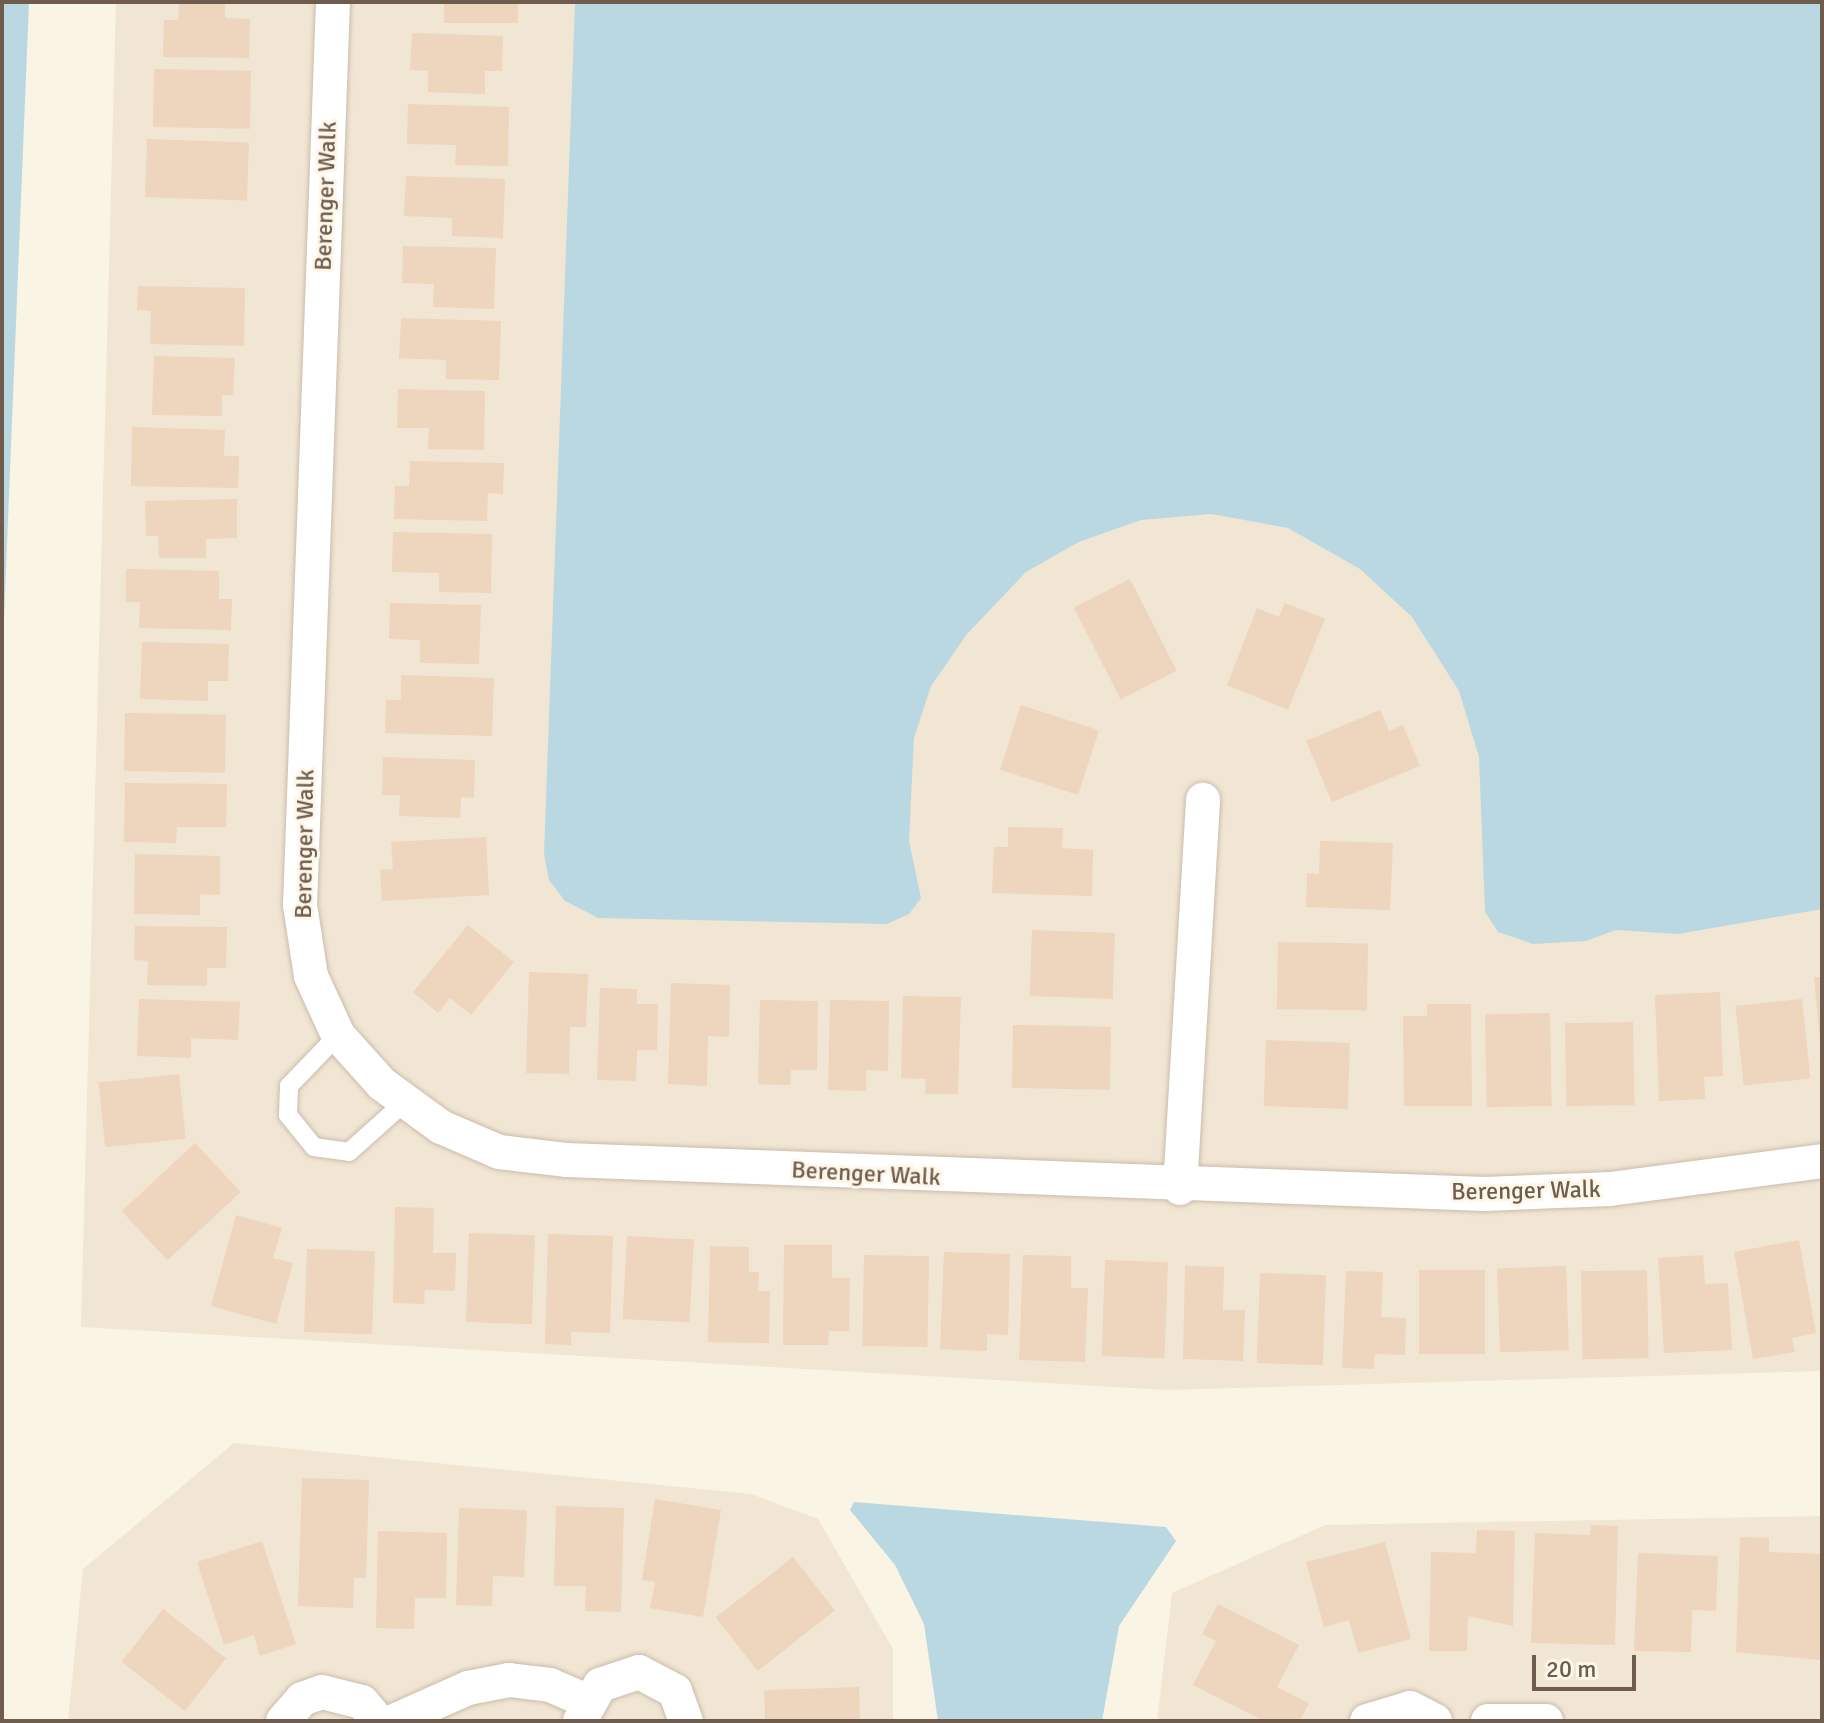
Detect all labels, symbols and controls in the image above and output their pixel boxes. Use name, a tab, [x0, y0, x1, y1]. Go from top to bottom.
street label: Berenger Walk	[309, 121, 343, 271]
street label: Berenger Walk	[289, 769, 321, 919]
street label: Berenger Walk	[791, 1156, 941, 1192]
street label: Berenger Walk	[1451, 1175, 1601, 1207]
scale bar	[1536, 1639, 1640, 1689]
text: 20 m	[1546, 1654, 1596, 1684]

